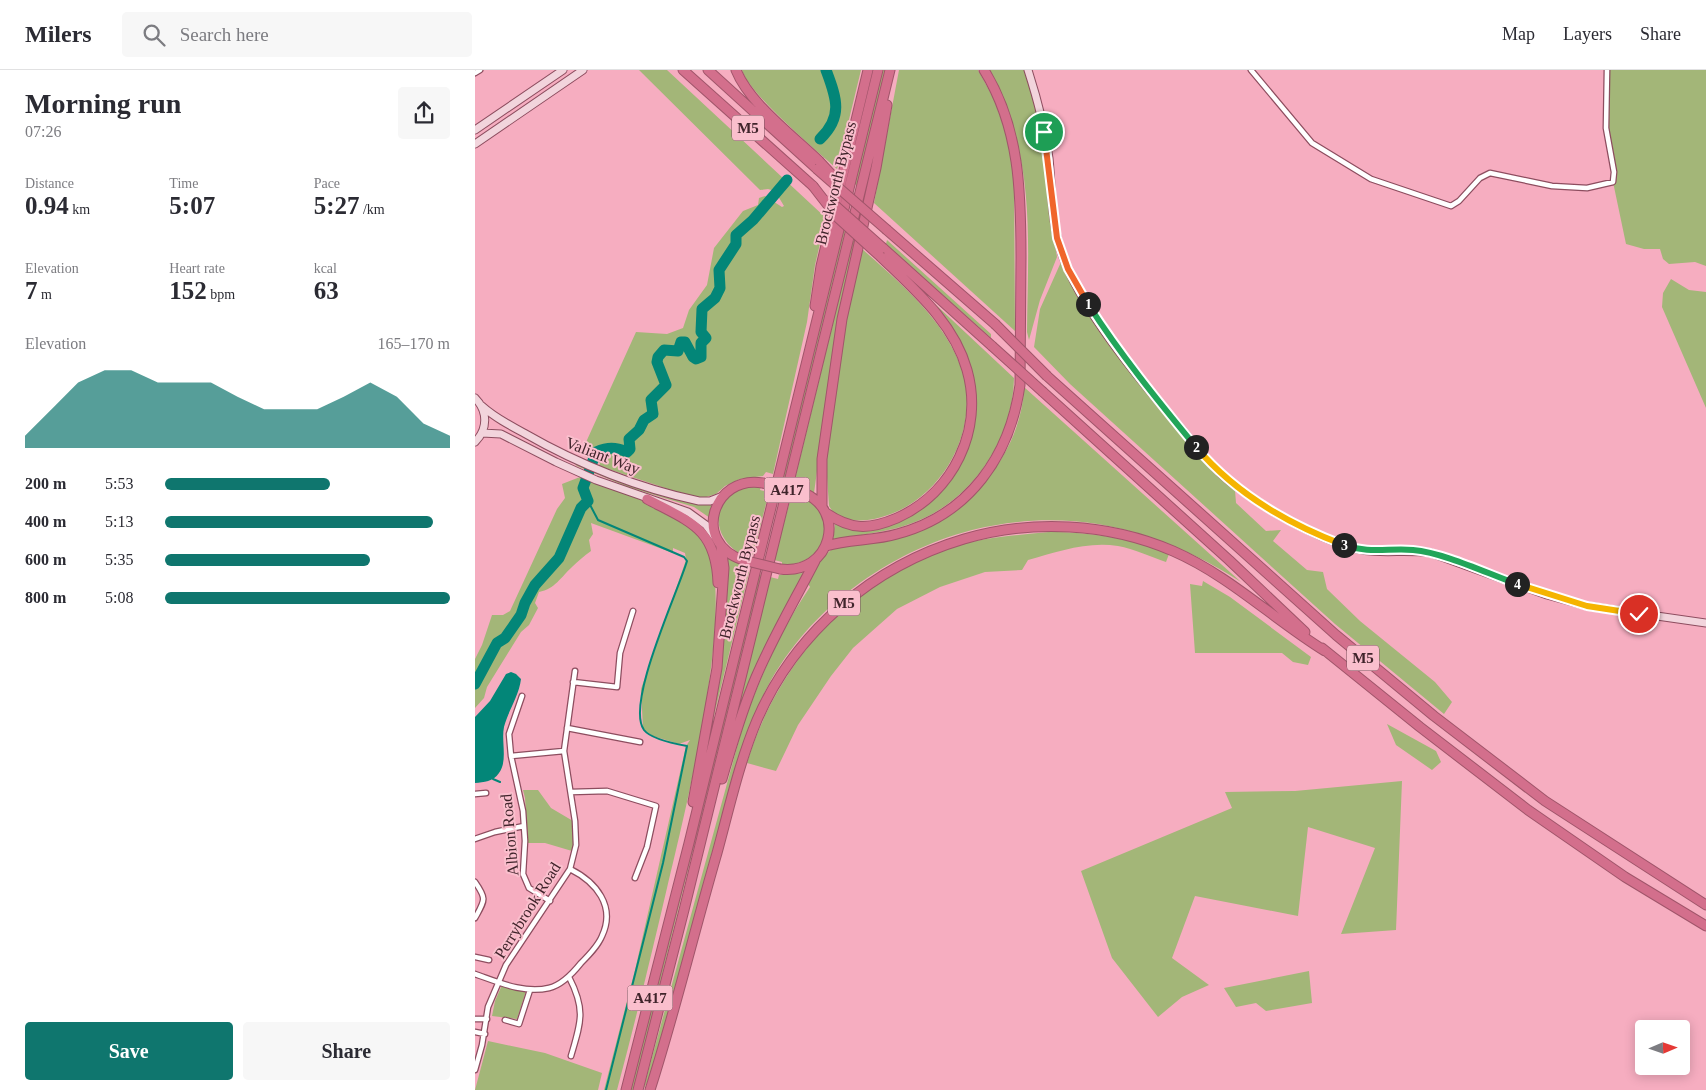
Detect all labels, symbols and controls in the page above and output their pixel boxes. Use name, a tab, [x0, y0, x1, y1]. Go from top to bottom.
search box	[122, 12, 472, 57]
text: Milers	[25, 21, 92, 47]
icon: search	[140, 21, 168, 49]
text: Search here	[180, 24, 269, 45]
text: Map	[1502, 24, 1535, 44]
text: Layers	[1563, 24, 1612, 44]
text: Share	[1640, 24, 1681, 44]
button: share	[398, 87, 450, 139]
text: Morning run	[25, 88, 181, 119]
pin	[1023, 111, 1065, 153]
road number: M5	[732, 116, 764, 140]
icon: arrive	[1030, 118, 1058, 146]
street label: Brockworth Bypass	[812, 120, 860, 247]
text: 07:26	[25, 123, 61, 140]
text: Distance	[25, 176, 74, 191]
text: Time	[169, 176, 198, 191]
text: Pace	[314, 176, 340, 191]
text: 0.94	[25, 192, 69, 219]
text: 5:07	[169, 192, 215, 219]
text: 5:27	[314, 192, 359, 219]
text: km	[69, 202, 90, 217]
text: /km	[359, 202, 385, 217]
text: Elevation	[25, 261, 79, 276]
text: Heart rate	[169, 261, 225, 276]
text: kcal	[314, 261, 337, 276]
text: 7	[25, 277, 38, 304]
text: 152	[169, 277, 207, 304]
text: 63	[314, 277, 339, 304]
text: m	[38, 287, 52, 302]
text: bpm	[207, 287, 235, 302]
pin: 1	[1075, 292, 1101, 316]
text: 1	[1085, 297, 1092, 312]
text: Elevation	[25, 335, 86, 352]
text: 165–170 m	[378, 335, 450, 352]
street label: Valiant Way	[563, 434, 642, 478]
pin: 2	[1183, 434, 1209, 460]
text: 2	[1193, 440, 1200, 455]
text: 200 m	[25, 475, 66, 492]
text: 5:53	[105, 475, 133, 492]
road number: A417	[765, 478, 809, 502]
text: 400 m	[25, 513, 66, 530]
text: 5:13	[105, 513, 133, 530]
street label: Brockworth Bypass	[716, 514, 764, 641]
pin: 3	[1331, 532, 1357, 558]
text: 3	[1341, 538, 1348, 553]
text: 600 m	[25, 551, 66, 568]
text: 5:35	[105, 551, 133, 568]
pin: 4	[1505, 572, 1529, 596]
text: 4	[1514, 577, 1521, 592]
text: 800 m	[25, 589, 66, 606]
text: 5:08	[105, 589, 133, 606]
road number: M5	[828, 590, 860, 616]
pin	[1618, 593, 1660, 635]
icon: check	[1625, 600, 1653, 628]
road number: M5	[1347, 646, 1379, 670]
street label: Albion Road	[497, 793, 522, 877]
street label: Perrybrook Road	[491, 859, 565, 962]
road number: A417	[627, 986, 673, 1010]
north arrow	[1635, 1020, 1690, 1075]
map controls	[1635, 1020, 1690, 1075]
button: Save	[25, 1022, 233, 1080]
button: Share	[243, 1022, 450, 1080]

